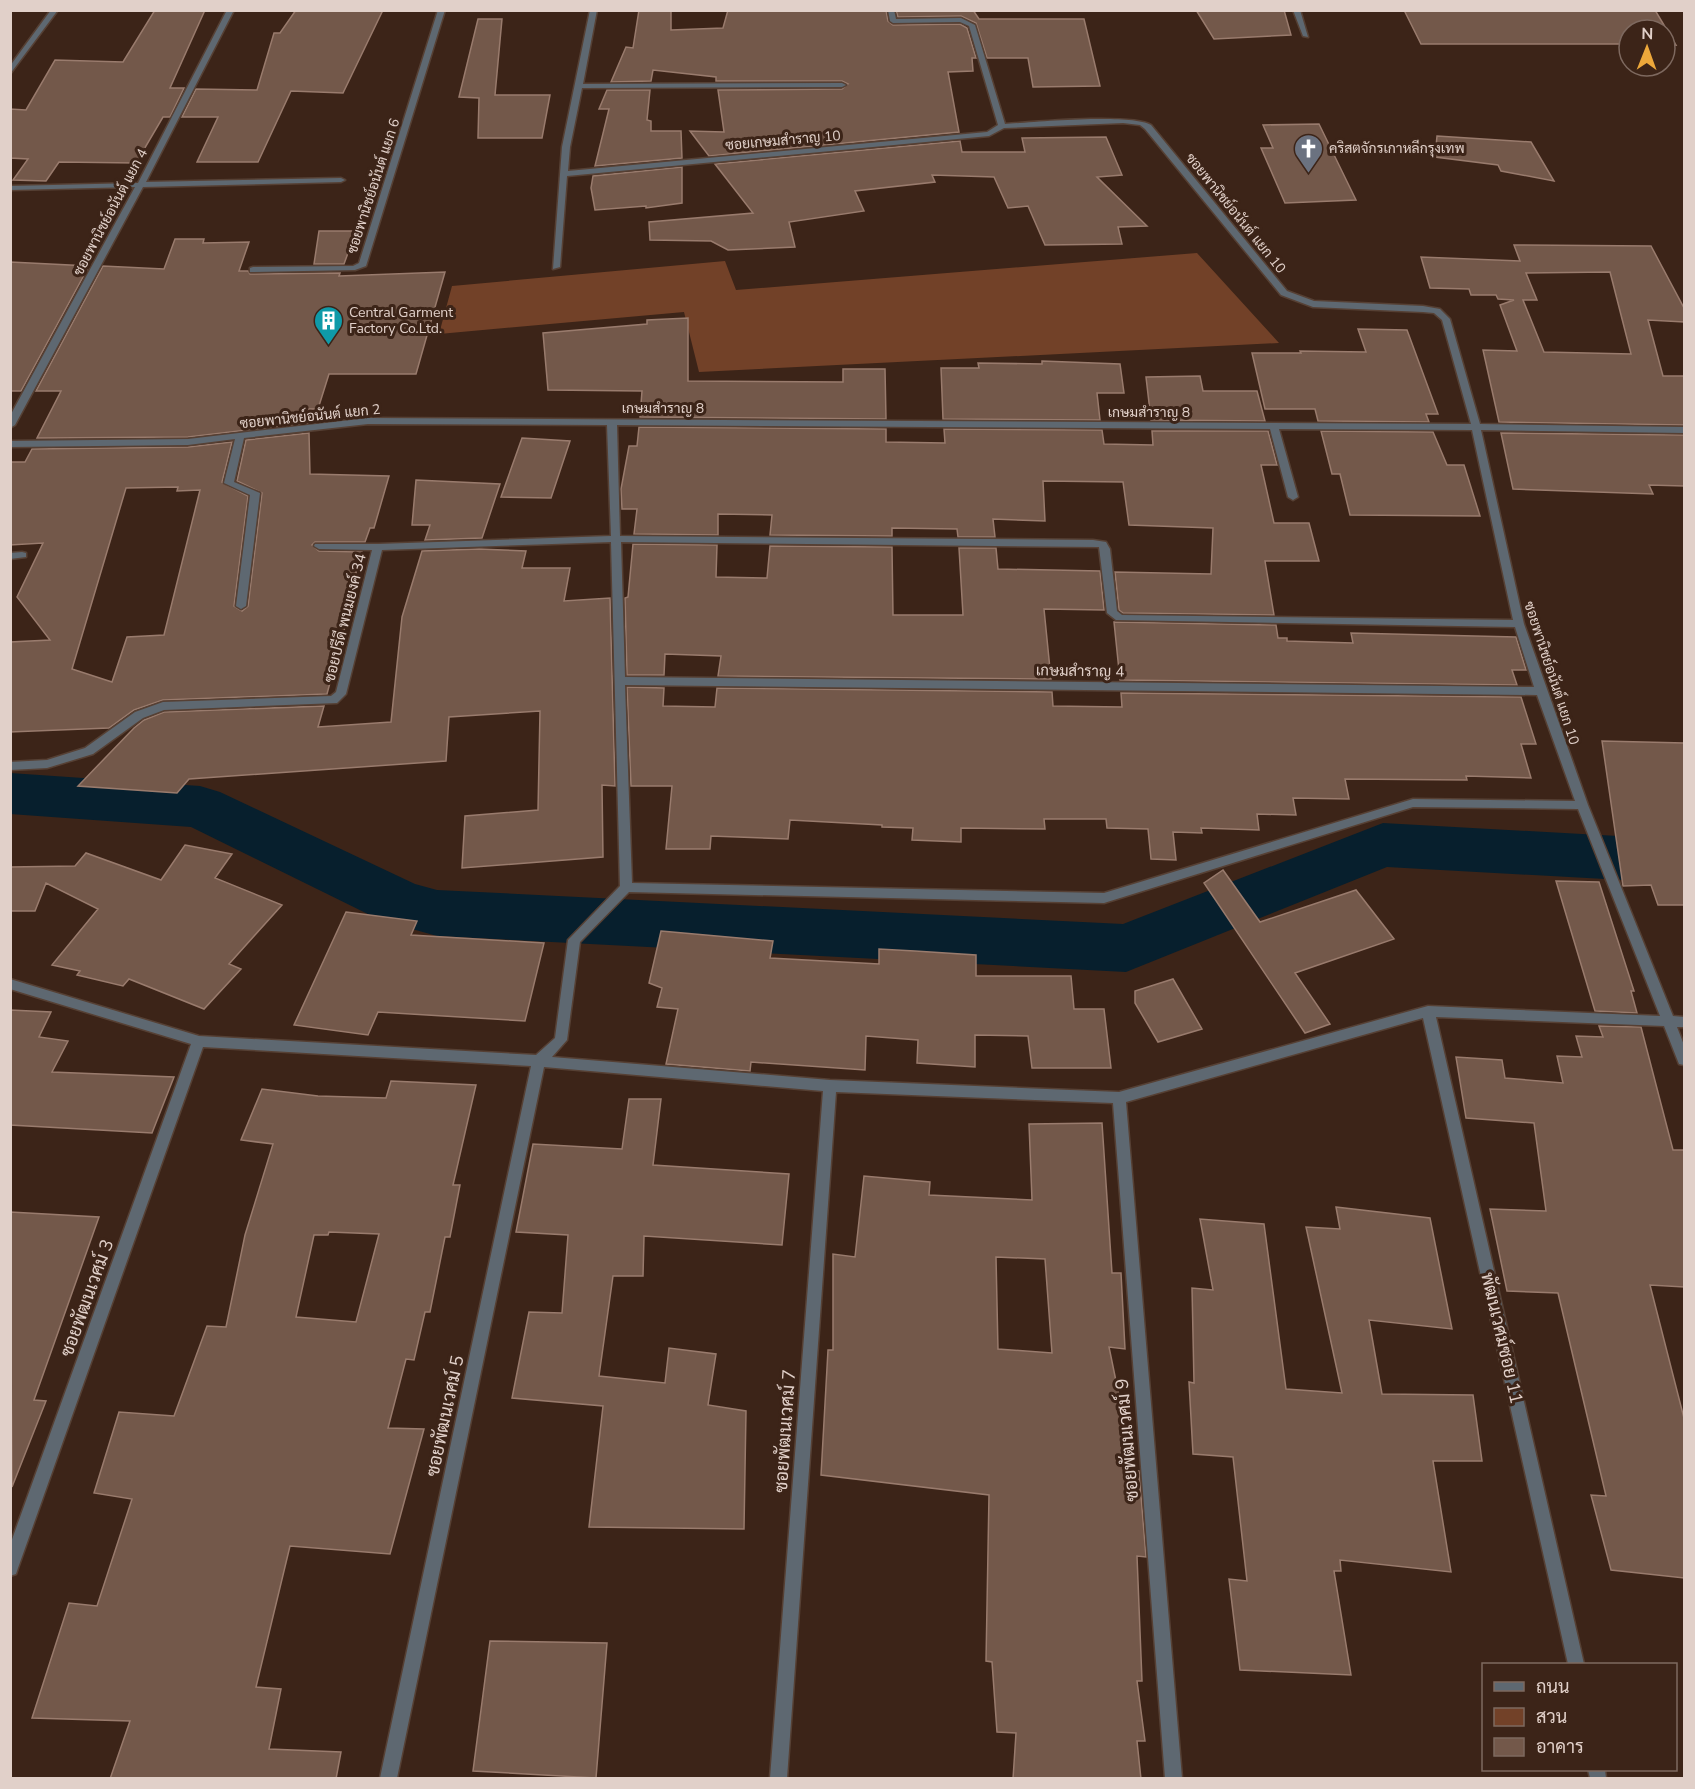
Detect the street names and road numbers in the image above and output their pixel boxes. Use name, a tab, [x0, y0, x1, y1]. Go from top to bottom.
street label: ซอยพานิชย์อนันต์ แยก 6	[343, 116, 404, 256]
street label: ซอยเกษมสำราญ 10	[725, 126, 842, 155]
street label: ซอยพานิชย์อนันต์ แยก 4	[69, 145, 152, 279]
street label: ซอยพานิชย์อนันต์ แยก 10	[1181, 149, 1290, 278]
street label: เกษมสำราญ 8	[622, 399, 704, 418]
street label: ซอยพานิชย์อนันต์ แยก 2	[239, 400, 381, 433]
street label: เกษมสำราญ 8	[1108, 403, 1190, 422]
street label: ซอยปรีดี พนมยงค์ 34	[319, 551, 371, 685]
street label: ซอยพานิชย์อนันต์ แยก 10	[1519, 599, 1584, 747]
street label: เกษมสำราญ 4	[1036, 660, 1124, 682]
street label: ซอยพัฒนเวศม์ 3	[54, 1236, 119, 1360]
street label: พัฒนเวศม์ซอย 11	[1475, 1270, 1530, 1406]
street label: ซอยพัฒนเวศม์ 5	[419, 1353, 470, 1479]
street label: ซอยพัฒนเวศม์ 7	[768, 1369, 801, 1493]
street label: ซอยพัฒนเวศม์ 9	[1109, 1377, 1144, 1503]

